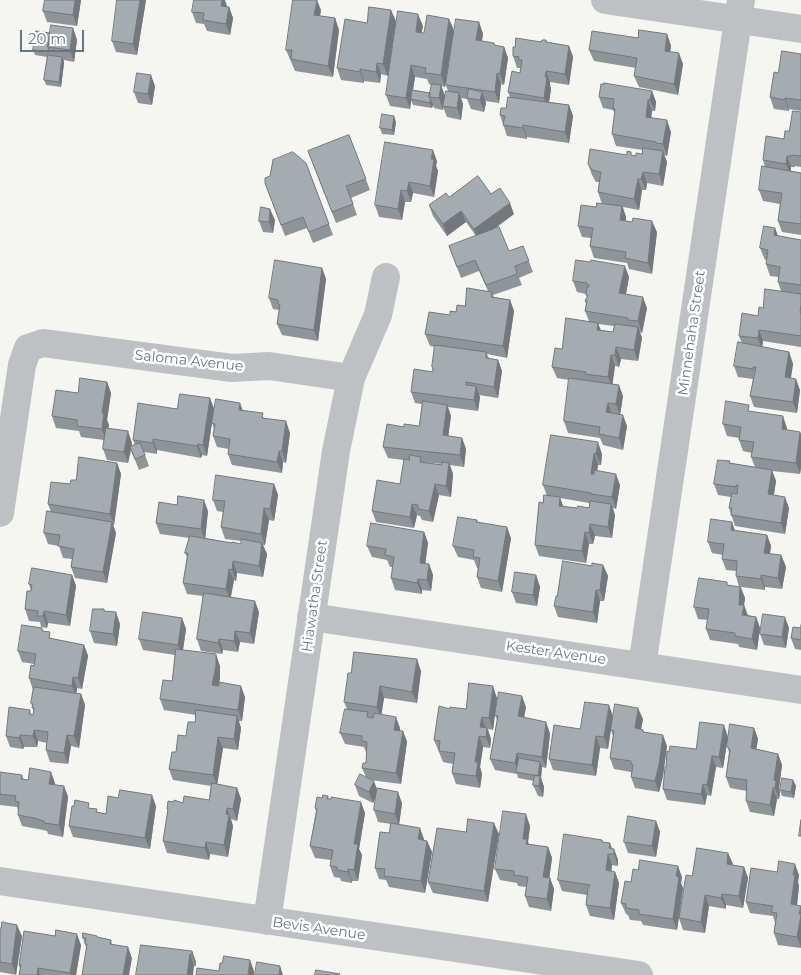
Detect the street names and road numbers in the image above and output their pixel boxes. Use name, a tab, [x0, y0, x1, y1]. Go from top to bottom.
street label: Minnehaha Street	[675, 269, 709, 397]
street label: Saloma Avenue	[134, 347, 244, 375]
street label: Hiawatha Street	[299, 539, 331, 653]
street label: Kester Avenue	[505, 638, 607, 668]
street label: Bevis Avenue	[272, 914, 366, 944]

